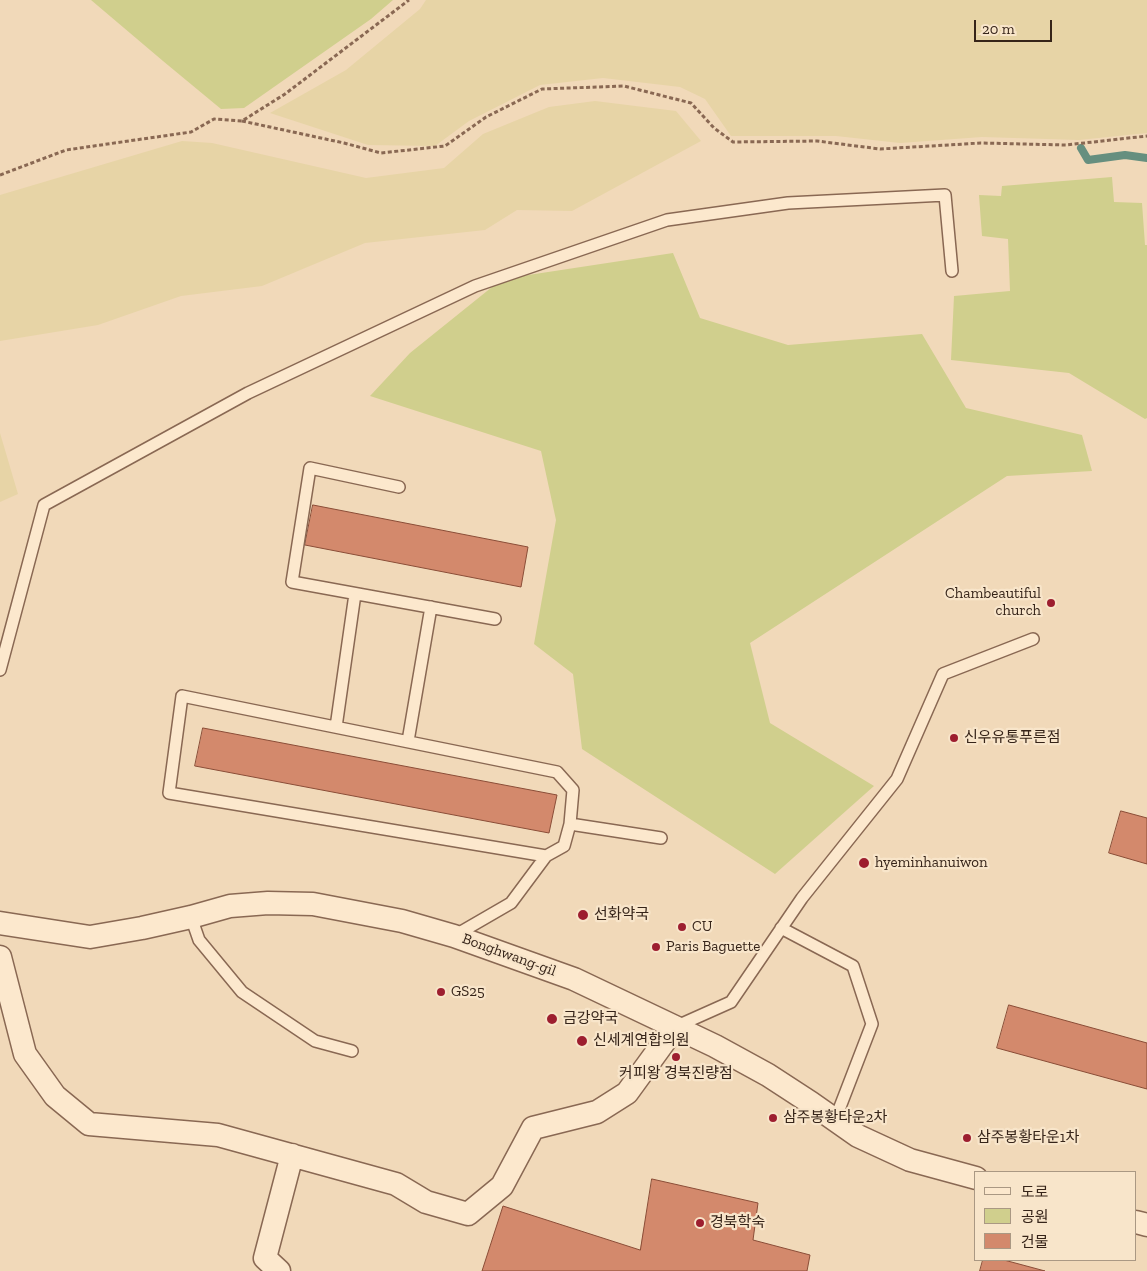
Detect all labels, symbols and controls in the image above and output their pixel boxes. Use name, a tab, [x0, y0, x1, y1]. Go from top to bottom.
scale bar	[977, 10, 1054, 42]
text: 20 m	[982, 20, 1015, 38]
place label: Chambeautiful church	[945, 585, 1041, 620]
marker: Chambeautiful church	[1045, 597, 1057, 609]
place label: 신우유통푸른점	[964, 729, 1061, 747]
marker: 신우유통푸른점	[948, 732, 960, 744]
place label: hyeminhanuiwon	[875, 854, 988, 872]
marker: hyeminhanuiwon	[857, 856, 871, 870]
place label: 선화약국	[594, 906, 649, 924]
marker: 선화약국	[576, 908, 590, 922]
place label: CU	[692, 918, 712, 936]
marker: CU	[676, 921, 688, 933]
street label: Bonghwang-gil	[460, 930, 558, 980]
place label: Paris Baguette	[666, 938, 760, 956]
marker: Paris Baguette	[650, 941, 662, 953]
place label: GS25	[451, 983, 485, 1001]
marker: GS25	[435, 986, 447, 998]
place label: 금강약국	[563, 1010, 618, 1028]
marker: 금강약국	[545, 1012, 559, 1026]
place label: 신세계연합의원	[593, 1032, 690, 1050]
marker: 신세계연합의원	[575, 1034, 589, 1048]
marker: 커피왕 경북진량점	[670, 1051, 682, 1063]
place label: 커피왕 경북진량점	[619, 1065, 733, 1083]
place label: 삼주봉황타운2차	[783, 1109, 887, 1127]
marker: 삼주봉황타운2차	[767, 1112, 779, 1124]
place label: 삼주봉황타운1차	[977, 1129, 1079, 1147]
marker: 삼주봉황타운1차	[961, 1132, 973, 1144]
legend	[974, 1171, 1137, 1261]
text: 도로	[1021, 1183, 1049, 1201]
text: 공원	[1021, 1208, 1049, 1226]
place label: 경북학숙	[710, 1214, 765, 1232]
marker: 경북학숙	[694, 1217, 706, 1229]
text: 건물	[1021, 1233, 1049, 1251]

